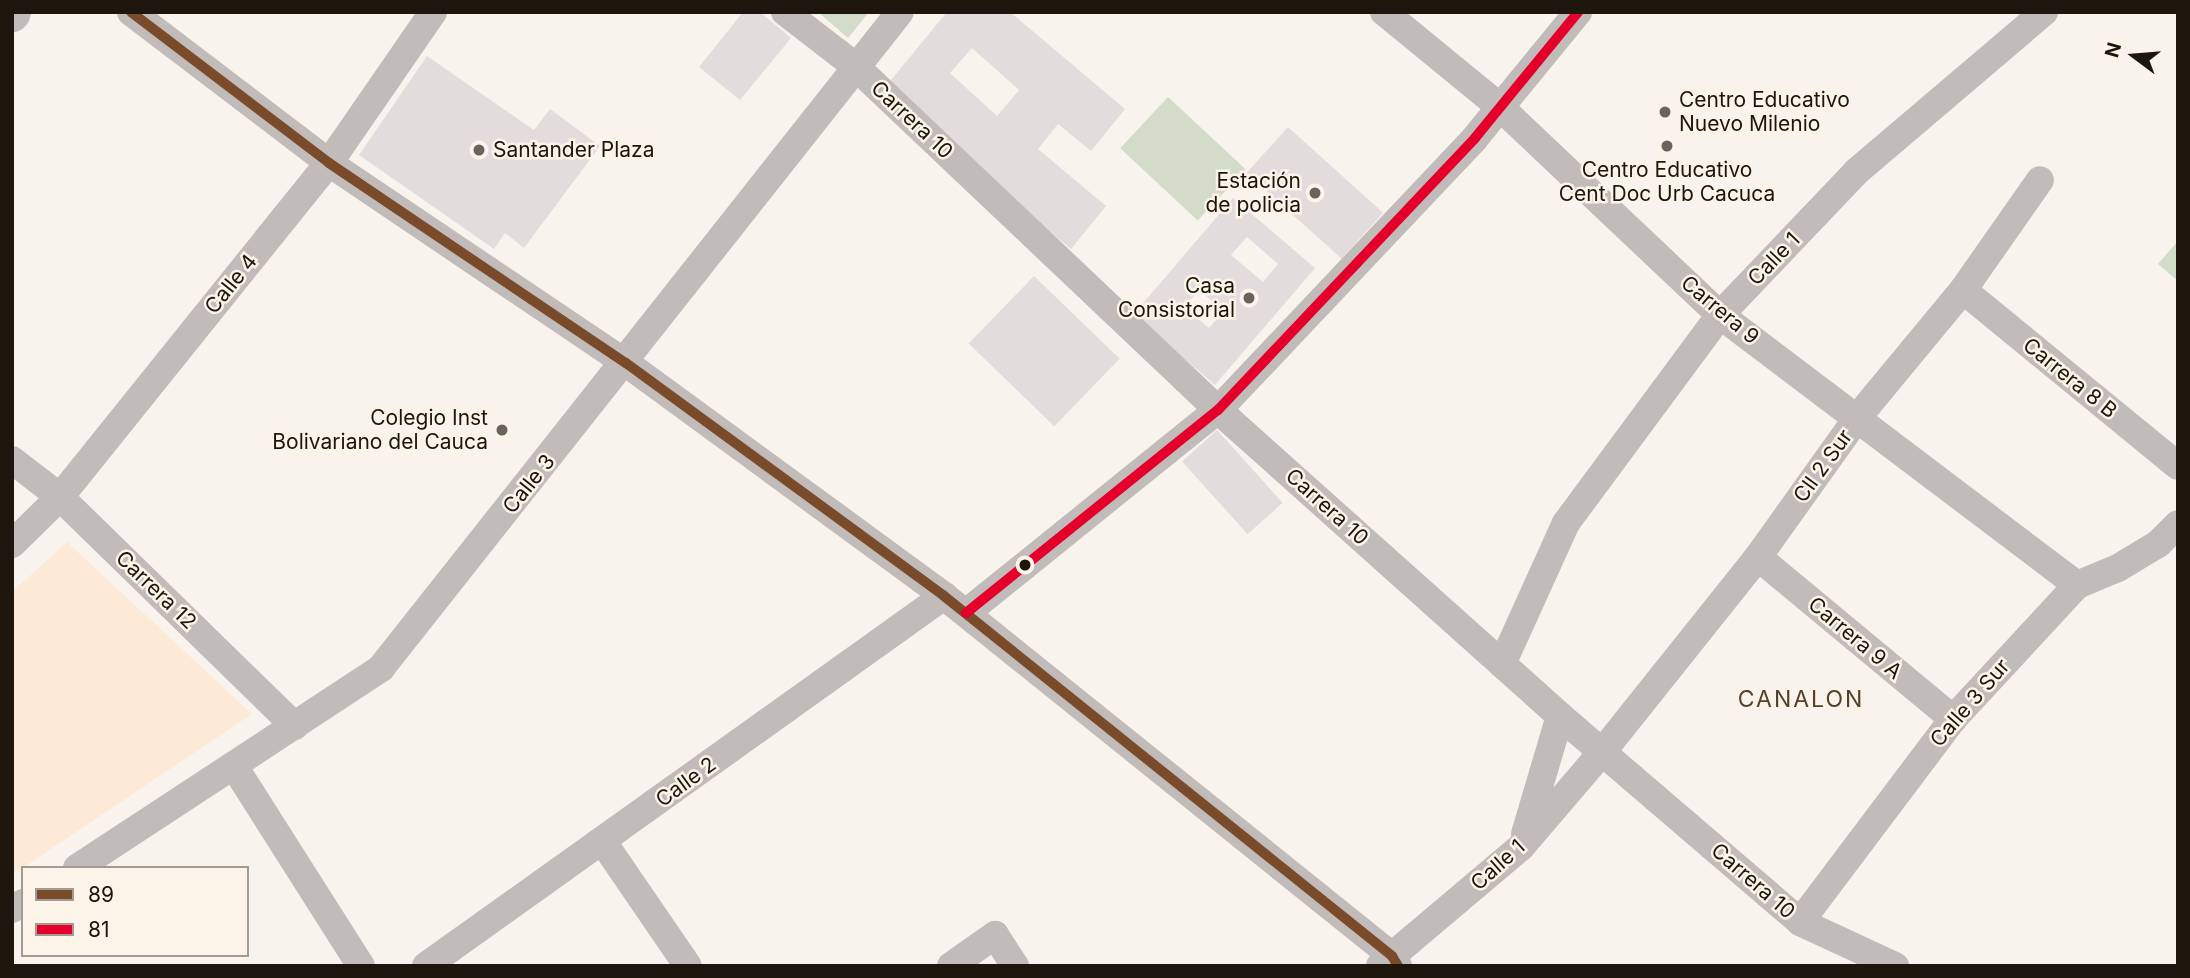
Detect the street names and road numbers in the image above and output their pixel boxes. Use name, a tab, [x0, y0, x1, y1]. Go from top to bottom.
street label: Carrera 10	[866, 76, 958, 164]
street label: Calle 1	[1743, 227, 1805, 291]
street label: Calle 4	[199, 249, 263, 319]
street label: Carrera 9	[1676, 270, 1764, 350]
street label: Carrera 8 B	[2018, 333, 2122, 423]
street label: Cll 2 Sur	[1788, 425, 1858, 507]
street label: Calle 3	[498, 449, 560, 519]
street label: Carrera 10	[1280, 463, 1374, 551]
street label: Carrera 12	[111, 545, 201, 635]
street label: Carrera 9 A	[1803, 592, 1907, 684]
street label: Calle 3 Sur	[1925, 654, 2015, 752]
street label: Calle 2	[651, 752, 721, 812]
street label: Calle 1	[1466, 834, 1530, 896]
street label: Carrera 10	[1706, 838, 1800, 924]

